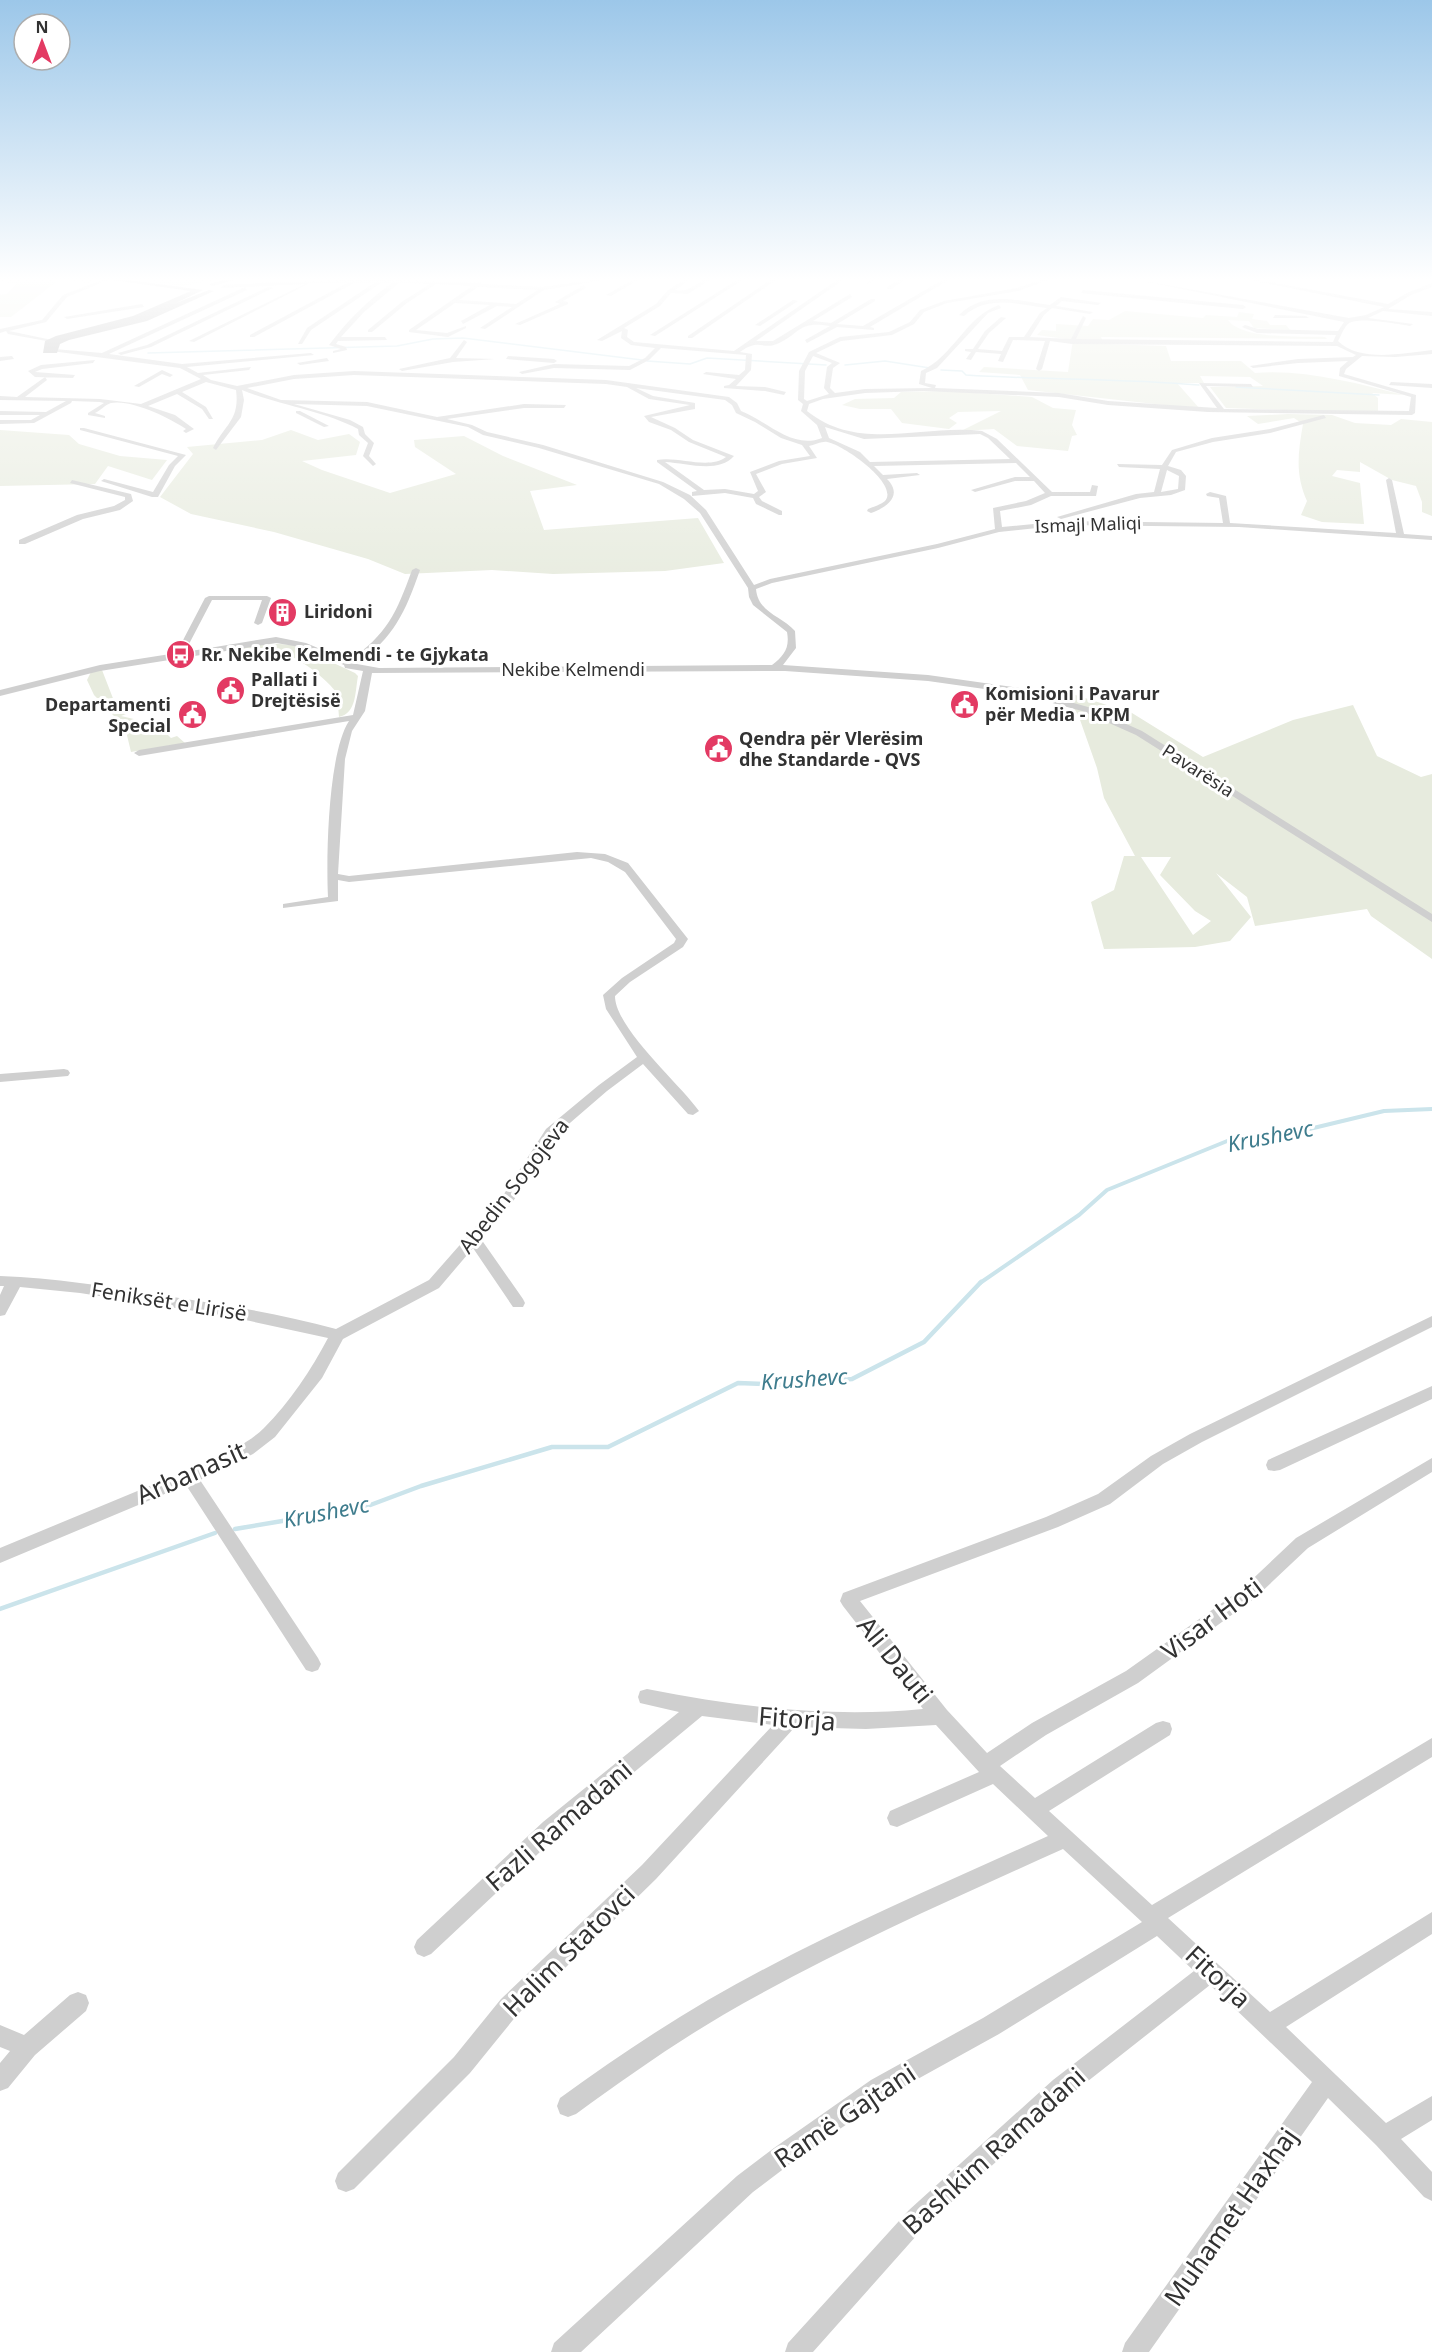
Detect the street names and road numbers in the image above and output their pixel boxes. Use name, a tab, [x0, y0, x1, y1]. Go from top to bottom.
street label: Ismajl Maliqi	[1034, 510, 1142, 538]
street label: Nekibe Kelmendi	[501, 657, 645, 681]
street label: Pavarësia	[1158, 738, 1239, 802]
street label: Abedin Sogojeva	[452, 1112, 575, 1259]
street label: Feniksët e Lirisë	[89, 1275, 249, 1327]
street label: Arbanasit	[130, 1432, 251, 1512]
street label: Visar Hoti	[1153, 1568, 1269, 1668]
street label: Ali Dauti	[850, 1608, 942, 1711]
street label: Fitorja	[757, 1697, 837, 1739]
street label: Fazli Ramadani	[477, 1751, 639, 1899]
street label: Halim Statovci	[494, 1876, 642, 2024]
street label: Fitorja	[1178, 1937, 1259, 2016]
street label: Ramë Gajtani	[767, 2055, 922, 2176]
street label: Bashkim Ramadani	[894, 2058, 1093, 2242]
street label: Muhamet Haxhaj	[1155, 2120, 1305, 2313]

